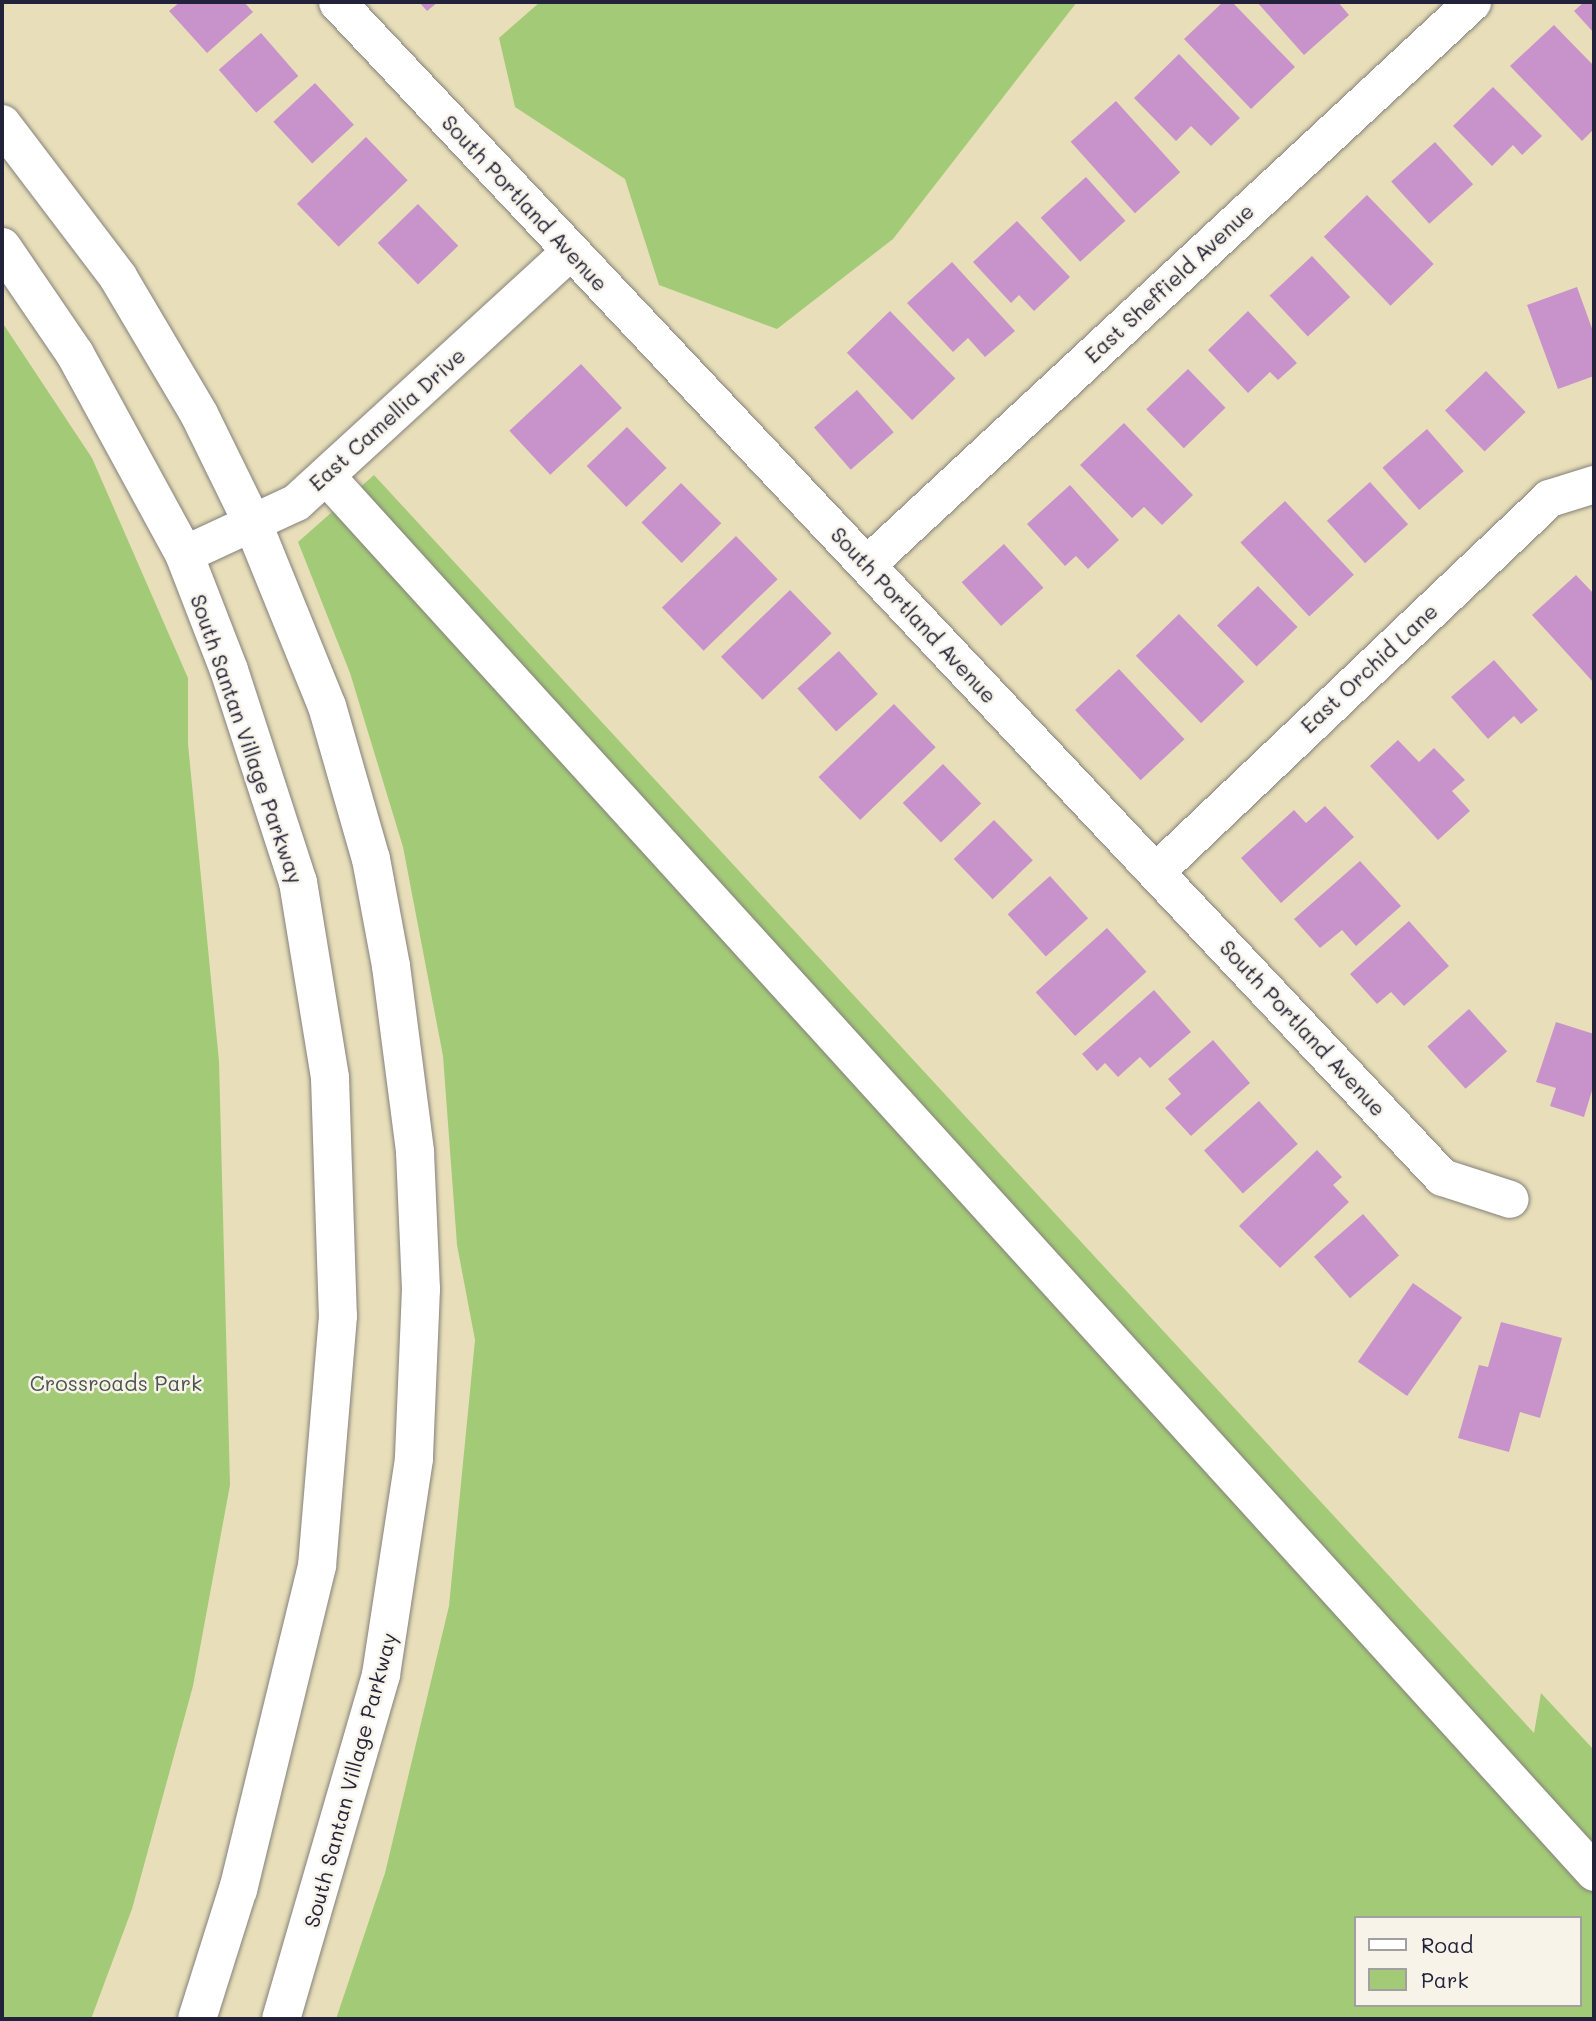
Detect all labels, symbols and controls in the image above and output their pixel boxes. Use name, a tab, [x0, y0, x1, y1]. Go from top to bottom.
street label: South Portland Avenue	[437, 110, 613, 296]
street label: East Sheffield Avenue	[1079, 198, 1259, 368]
street label: East Camellia Drive	[304, 342, 470, 496]
street label: South Portland Avenue	[826, 522, 1002, 708]
street label: South Santan Village Parkway	[186, 591, 308, 887]
street label: East Orchid Lane	[1295, 598, 1443, 738]
street label: South Portland Avenue	[1215, 935, 1391, 1121]
park label: Crossroads Park	[30, 1370, 202, 1396]
street label: South Santan Village Parkway	[298, 1630, 402, 1930]
legend	[1354, 1916, 1582, 2007]
text: Road	[1421, 1931, 1473, 1958]
text: Park	[1421, 1966, 1469, 1993]

